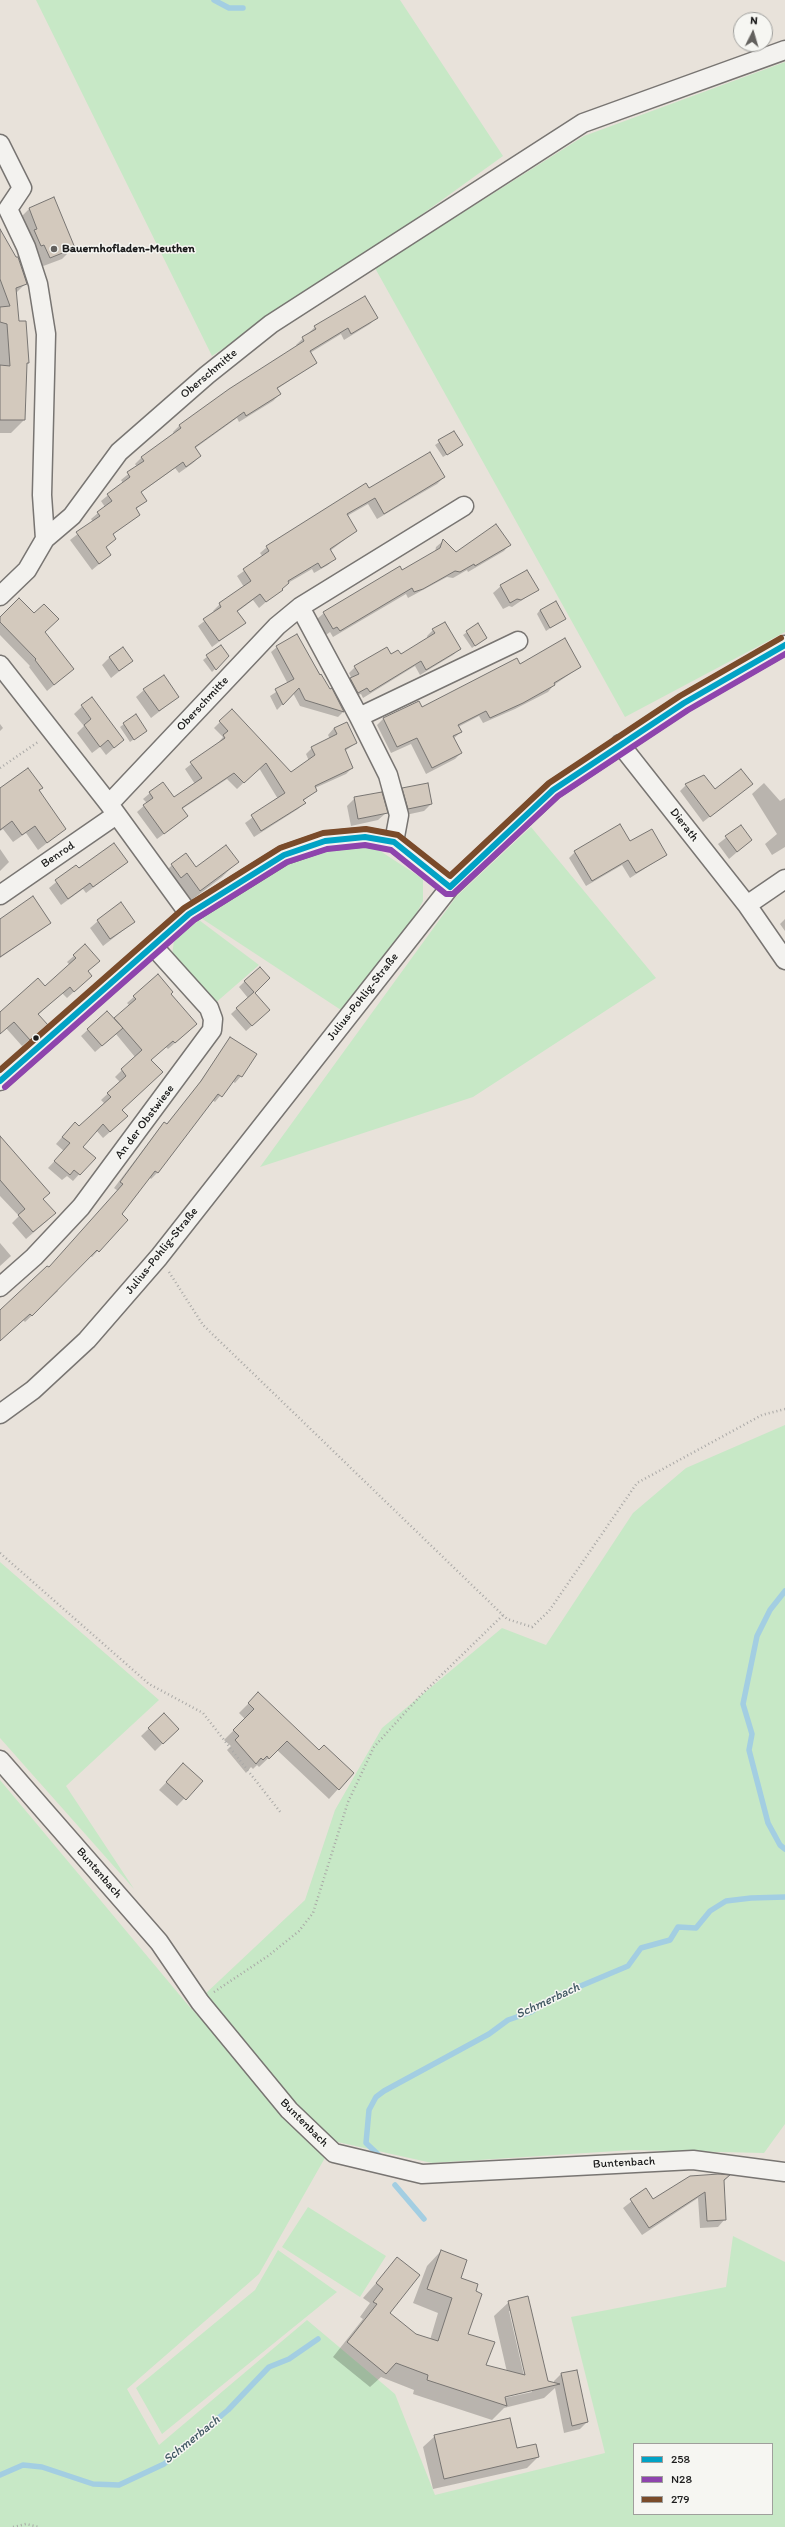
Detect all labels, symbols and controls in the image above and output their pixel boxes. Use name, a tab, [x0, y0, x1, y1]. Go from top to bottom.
north arrow	[733, 12, 773, 52]
text: N	[750, 14, 758, 27]
place label: Bauernhofladen-Meuthen	[62, 242, 195, 256]
marker: Bauernhofladen-Meuthen	[49, 244, 59, 254]
street label: Oberschmitte	[178, 346, 240, 402]
street label: Oberschmitte	[174, 674, 232, 734]
street label: Dierath	[666, 805, 702, 845]
street label: Benrod	[38, 839, 78, 871]
street label: Julius-Pohlig-Straße	[324, 950, 402, 1044]
unlabelled marker	[31, 1033, 41, 1043]
street label: An der Obstwiese	[112, 1082, 178, 1162]
street label: Julius-Pohlig-Straße	[123, 1205, 201, 1297]
street label: Buntenbach	[73, 1845, 125, 1901]
water label: Schmerbach	[514, 1979, 582, 2023]
street label: Buntenbach	[277, 2096, 331, 2150]
street label: Buntenbach	[592, 2154, 656, 2172]
water label: Schmerbach	[160, 2412, 224, 2468]
legend	[633, 2443, 773, 2515]
text: 258	[671, 2452, 690, 2466]
text: N28	[671, 2472, 692, 2486]
text: 279	[671, 2492, 690, 2506]

